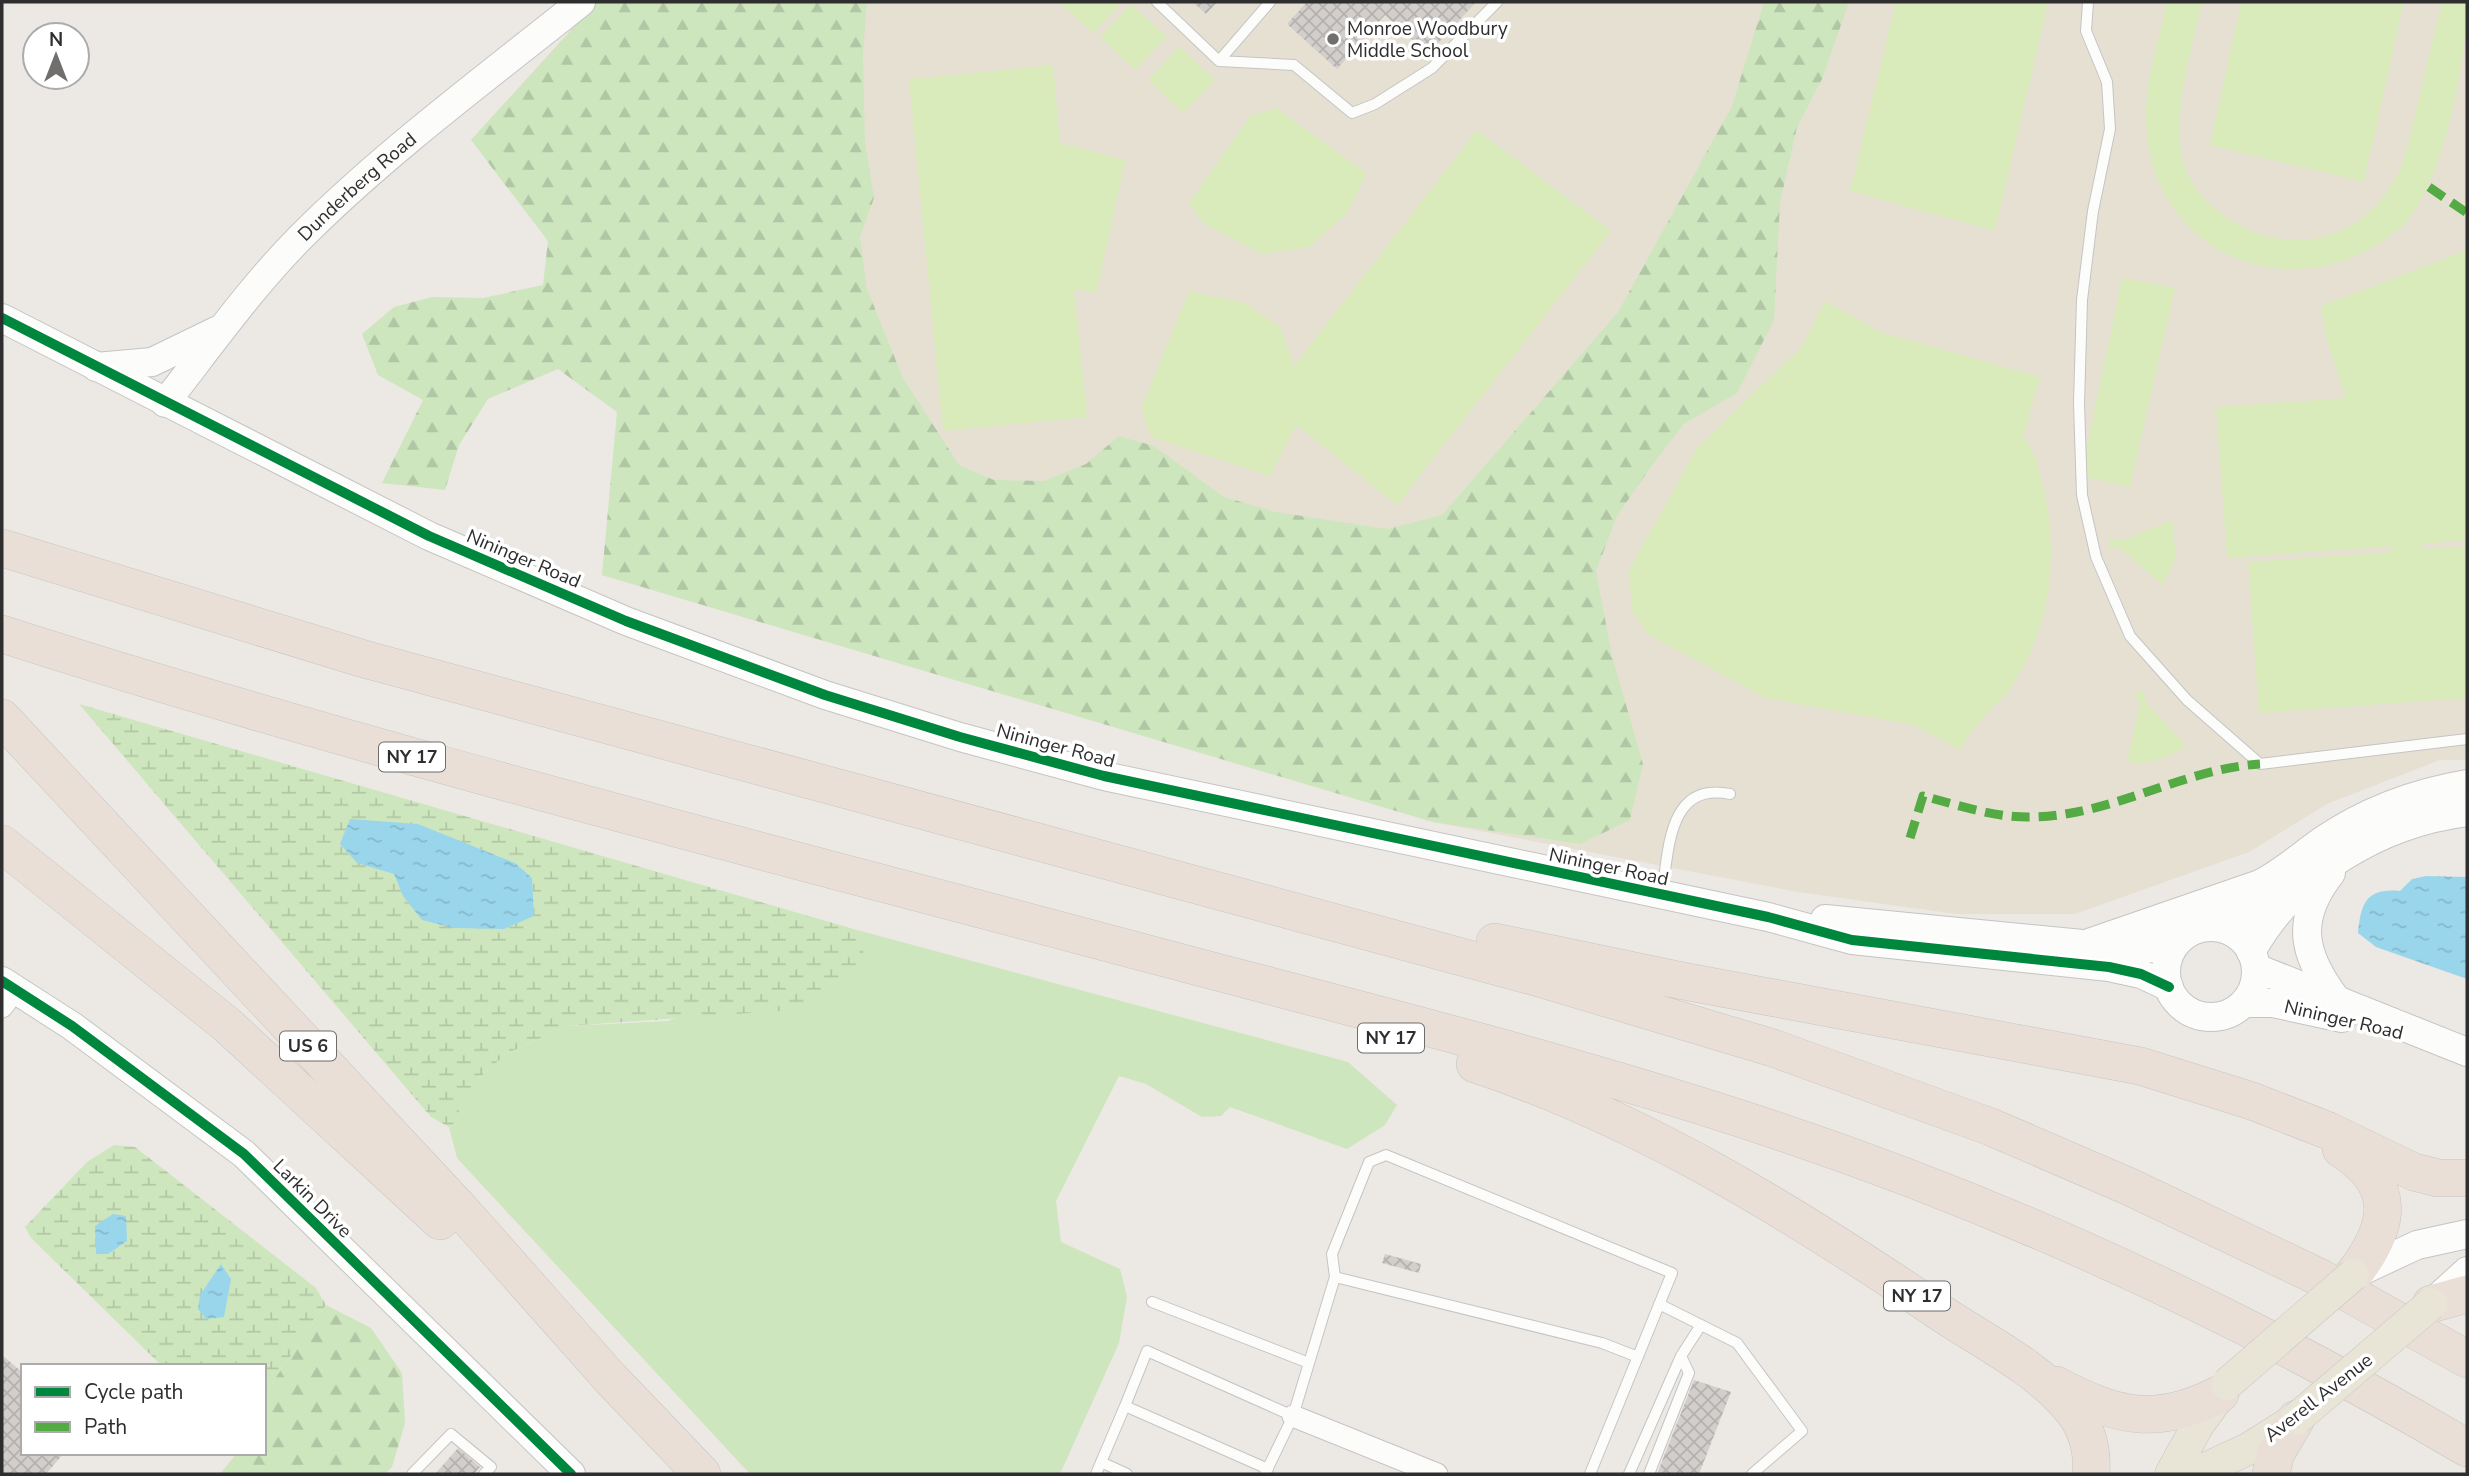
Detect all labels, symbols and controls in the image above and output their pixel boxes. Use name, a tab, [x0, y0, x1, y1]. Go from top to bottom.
place label: Monroe Woodbury Middle School	[1347, 16, 1508, 64]
north arrow	[21, 21, 91, 91]
text: N	[49, 27, 63, 53]
marker: Monroe Woodbury Middle School	[1325, 31, 1341, 47]
street label: Dunderberg Road	[292, 127, 422, 247]
street label: Nininger Road	[463, 523, 585, 595]
street label: Nininger Road	[994, 718, 1118, 774]
road number: NY 17	[379, 742, 445, 772]
street label: Nininger Road	[1547, 842, 1671, 892]
street label: Nininger Road	[2282, 994, 2406, 1046]
road number: NY 17	[1358, 1023, 1424, 1052]
road number: US 6	[280, 1031, 336, 1060]
street label: Larkin Drive	[267, 1154, 357, 1244]
road number: NY 17	[1884, 1282, 1950, 1310]
street label: Averell Avenue	[2259, 1347, 2378, 1448]
legend	[21, 1364, 266, 1455]
text: Cycle path	[84, 1378, 183, 1406]
text: Path	[84, 1413, 127, 1441]

